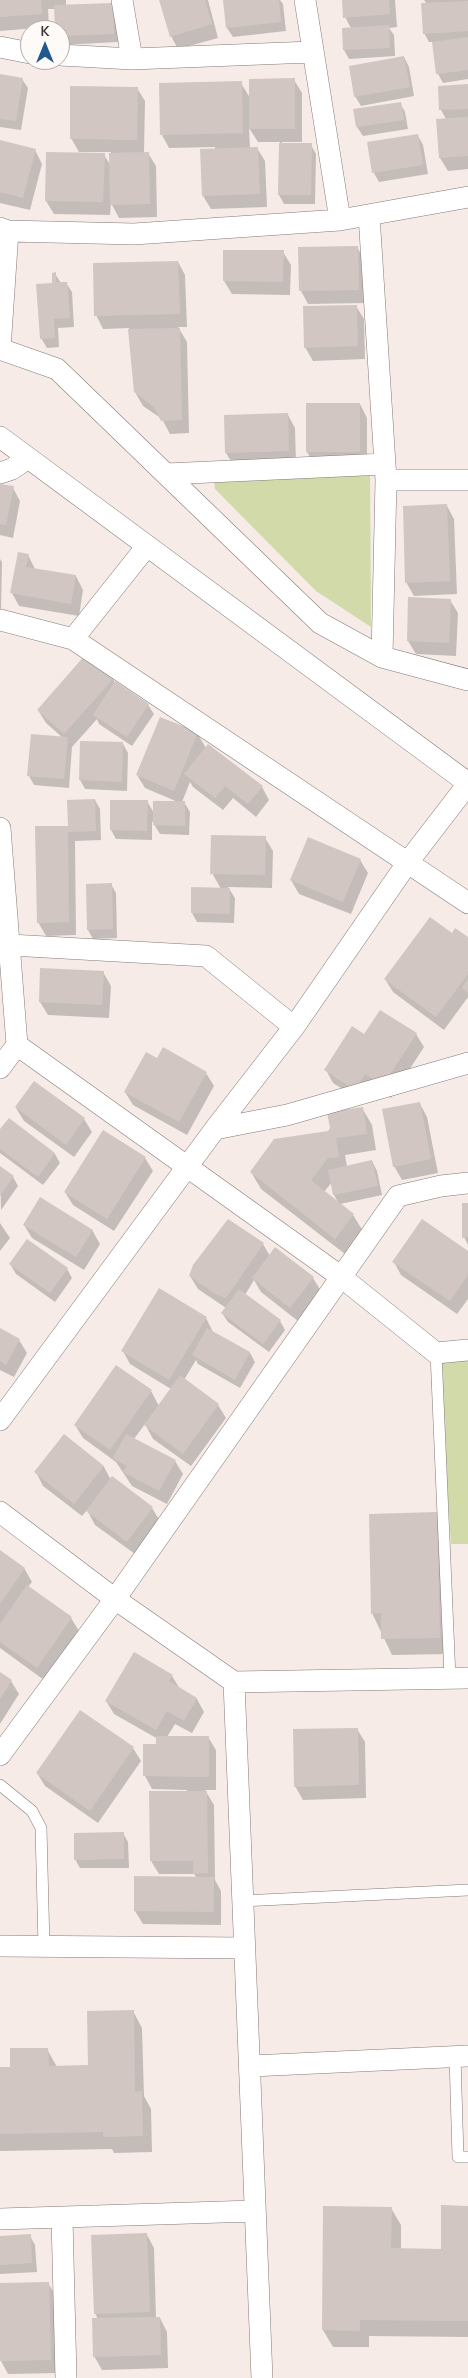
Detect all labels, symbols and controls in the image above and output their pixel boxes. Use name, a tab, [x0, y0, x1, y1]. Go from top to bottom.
north arrow	[20, 20, 70, 70]
text: K	[40, 21, 50, 40]

